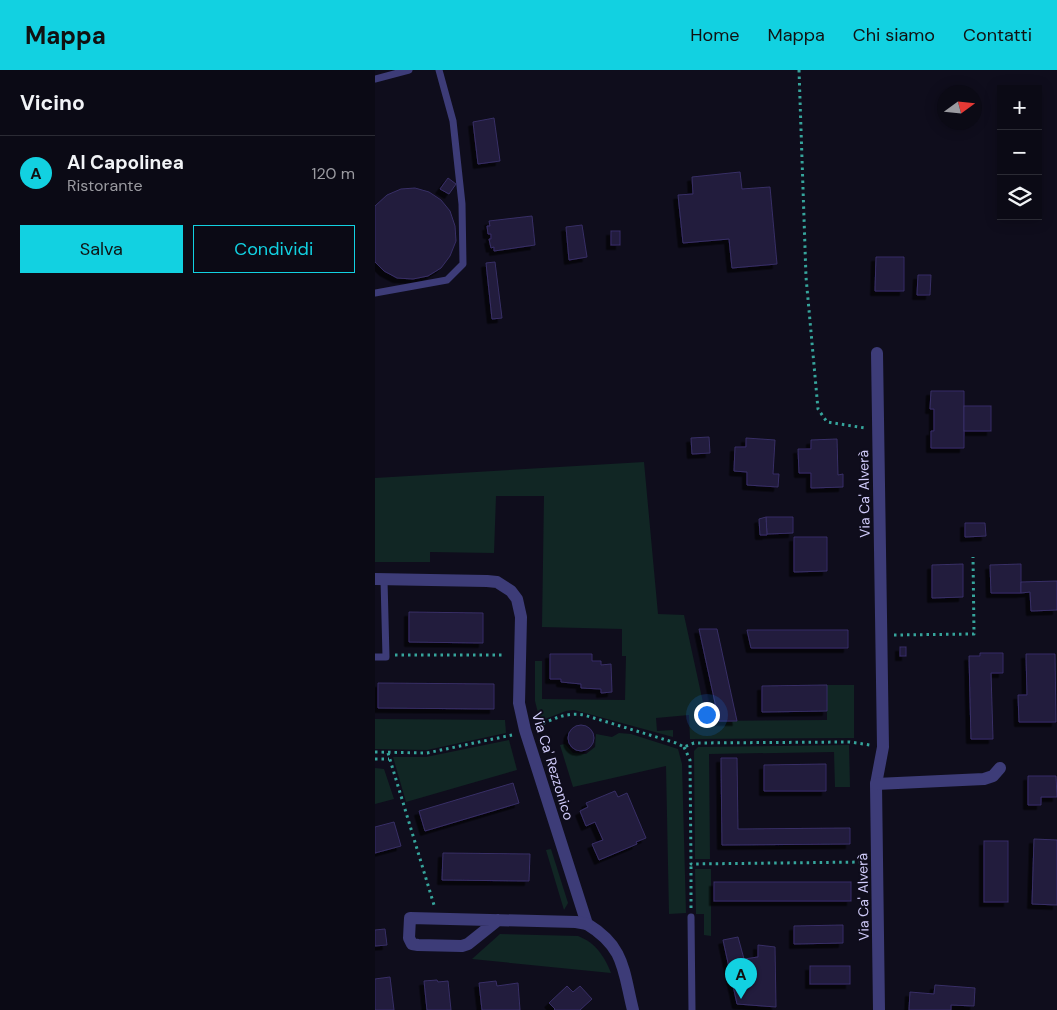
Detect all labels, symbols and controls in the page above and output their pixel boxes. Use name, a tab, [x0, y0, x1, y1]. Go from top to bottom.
text: Mappa	[25, 20, 106, 51]
text: Home	[690, 23, 740, 47]
text: Mappa	[768, 23, 825, 47]
text: Chi siamo	[853, 23, 935, 47]
text: Contatti	[963, 23, 1032, 47]
north arrow	[937, 85, 982, 130]
map controls	[997, 85, 1042, 220]
button: +	[997, 85, 1042, 130]
text: Vicino	[20, 89, 85, 117]
button: −	[997, 130, 1042, 175]
text: Al Capolinea	[67, 150, 184, 175]
text: A	[30, 163, 42, 184]
text: 120 m	[311, 163, 355, 184]
text: Ristorante	[67, 175, 143, 196]
button: layers	[997, 175, 1042, 220]
button: Salva	[20, 225, 183, 273]
button: Condividi	[193, 225, 355, 273]
street label: Via Ca' Alverà	[854, 450, 874, 538]
your location	[694, 702, 720, 728]
street label: Via Ca' Rezzonico	[528, 710, 578, 822]
street label: Via Ca' Alverà	[853, 853, 873, 941]
pin: A	[725, 958, 757, 999]

